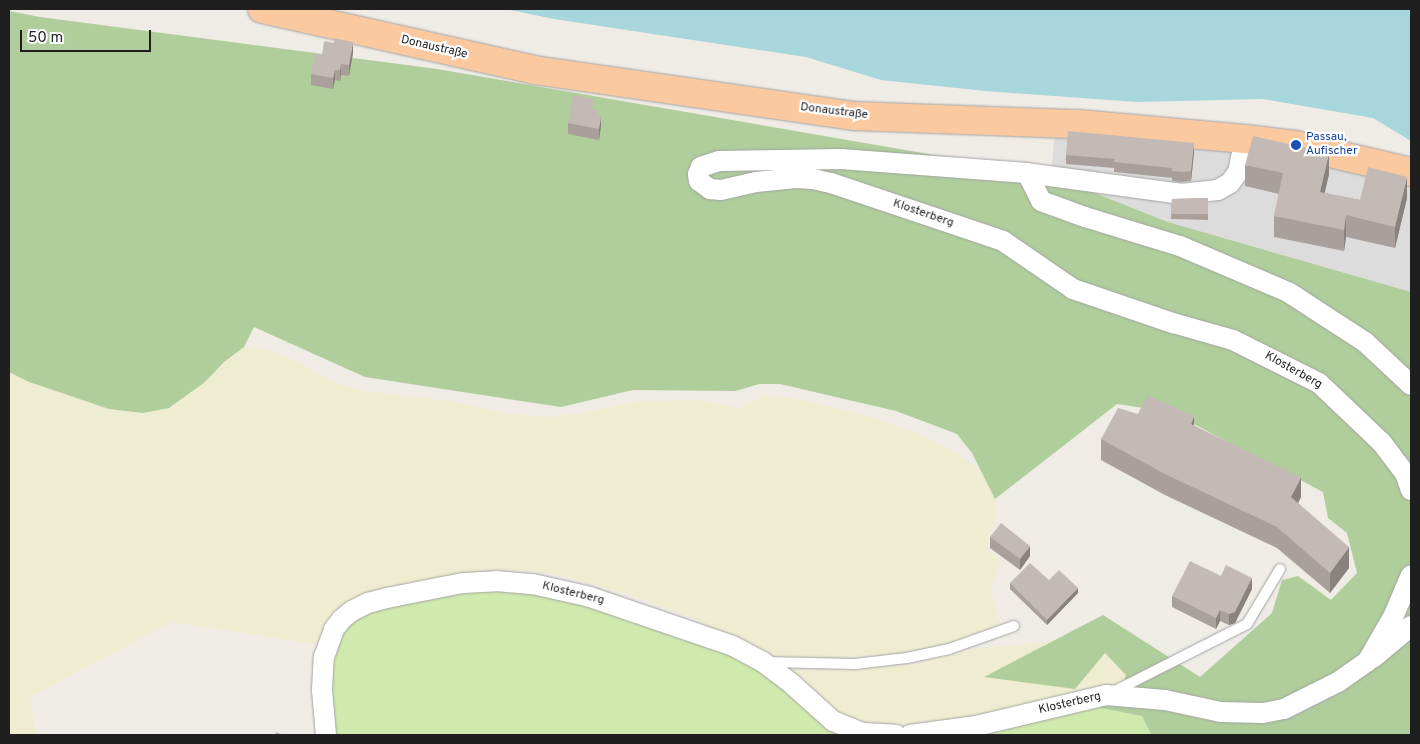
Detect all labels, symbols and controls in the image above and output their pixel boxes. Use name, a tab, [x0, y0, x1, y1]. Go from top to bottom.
scale bar	[22, 20, 154, 52]
text: 50 m	[28, 29, 63, 48]
street label: Donaustraße	[399, 33, 469, 63]
street label: Donaustraße	[799, 101, 869, 123]
place label: Passau, Aufischer	[1306, 131, 1358, 159]
marker: Passau, Aufischer	[1290, 139, 1302, 151]
street label: Klosterberg	[891, 197, 955, 231]
street label: Klosterberg	[1262, 349, 1324, 393]
street label: Klosterberg	[541, 579, 605, 609]
street label: Klosterberg	[1038, 690, 1102, 718]

